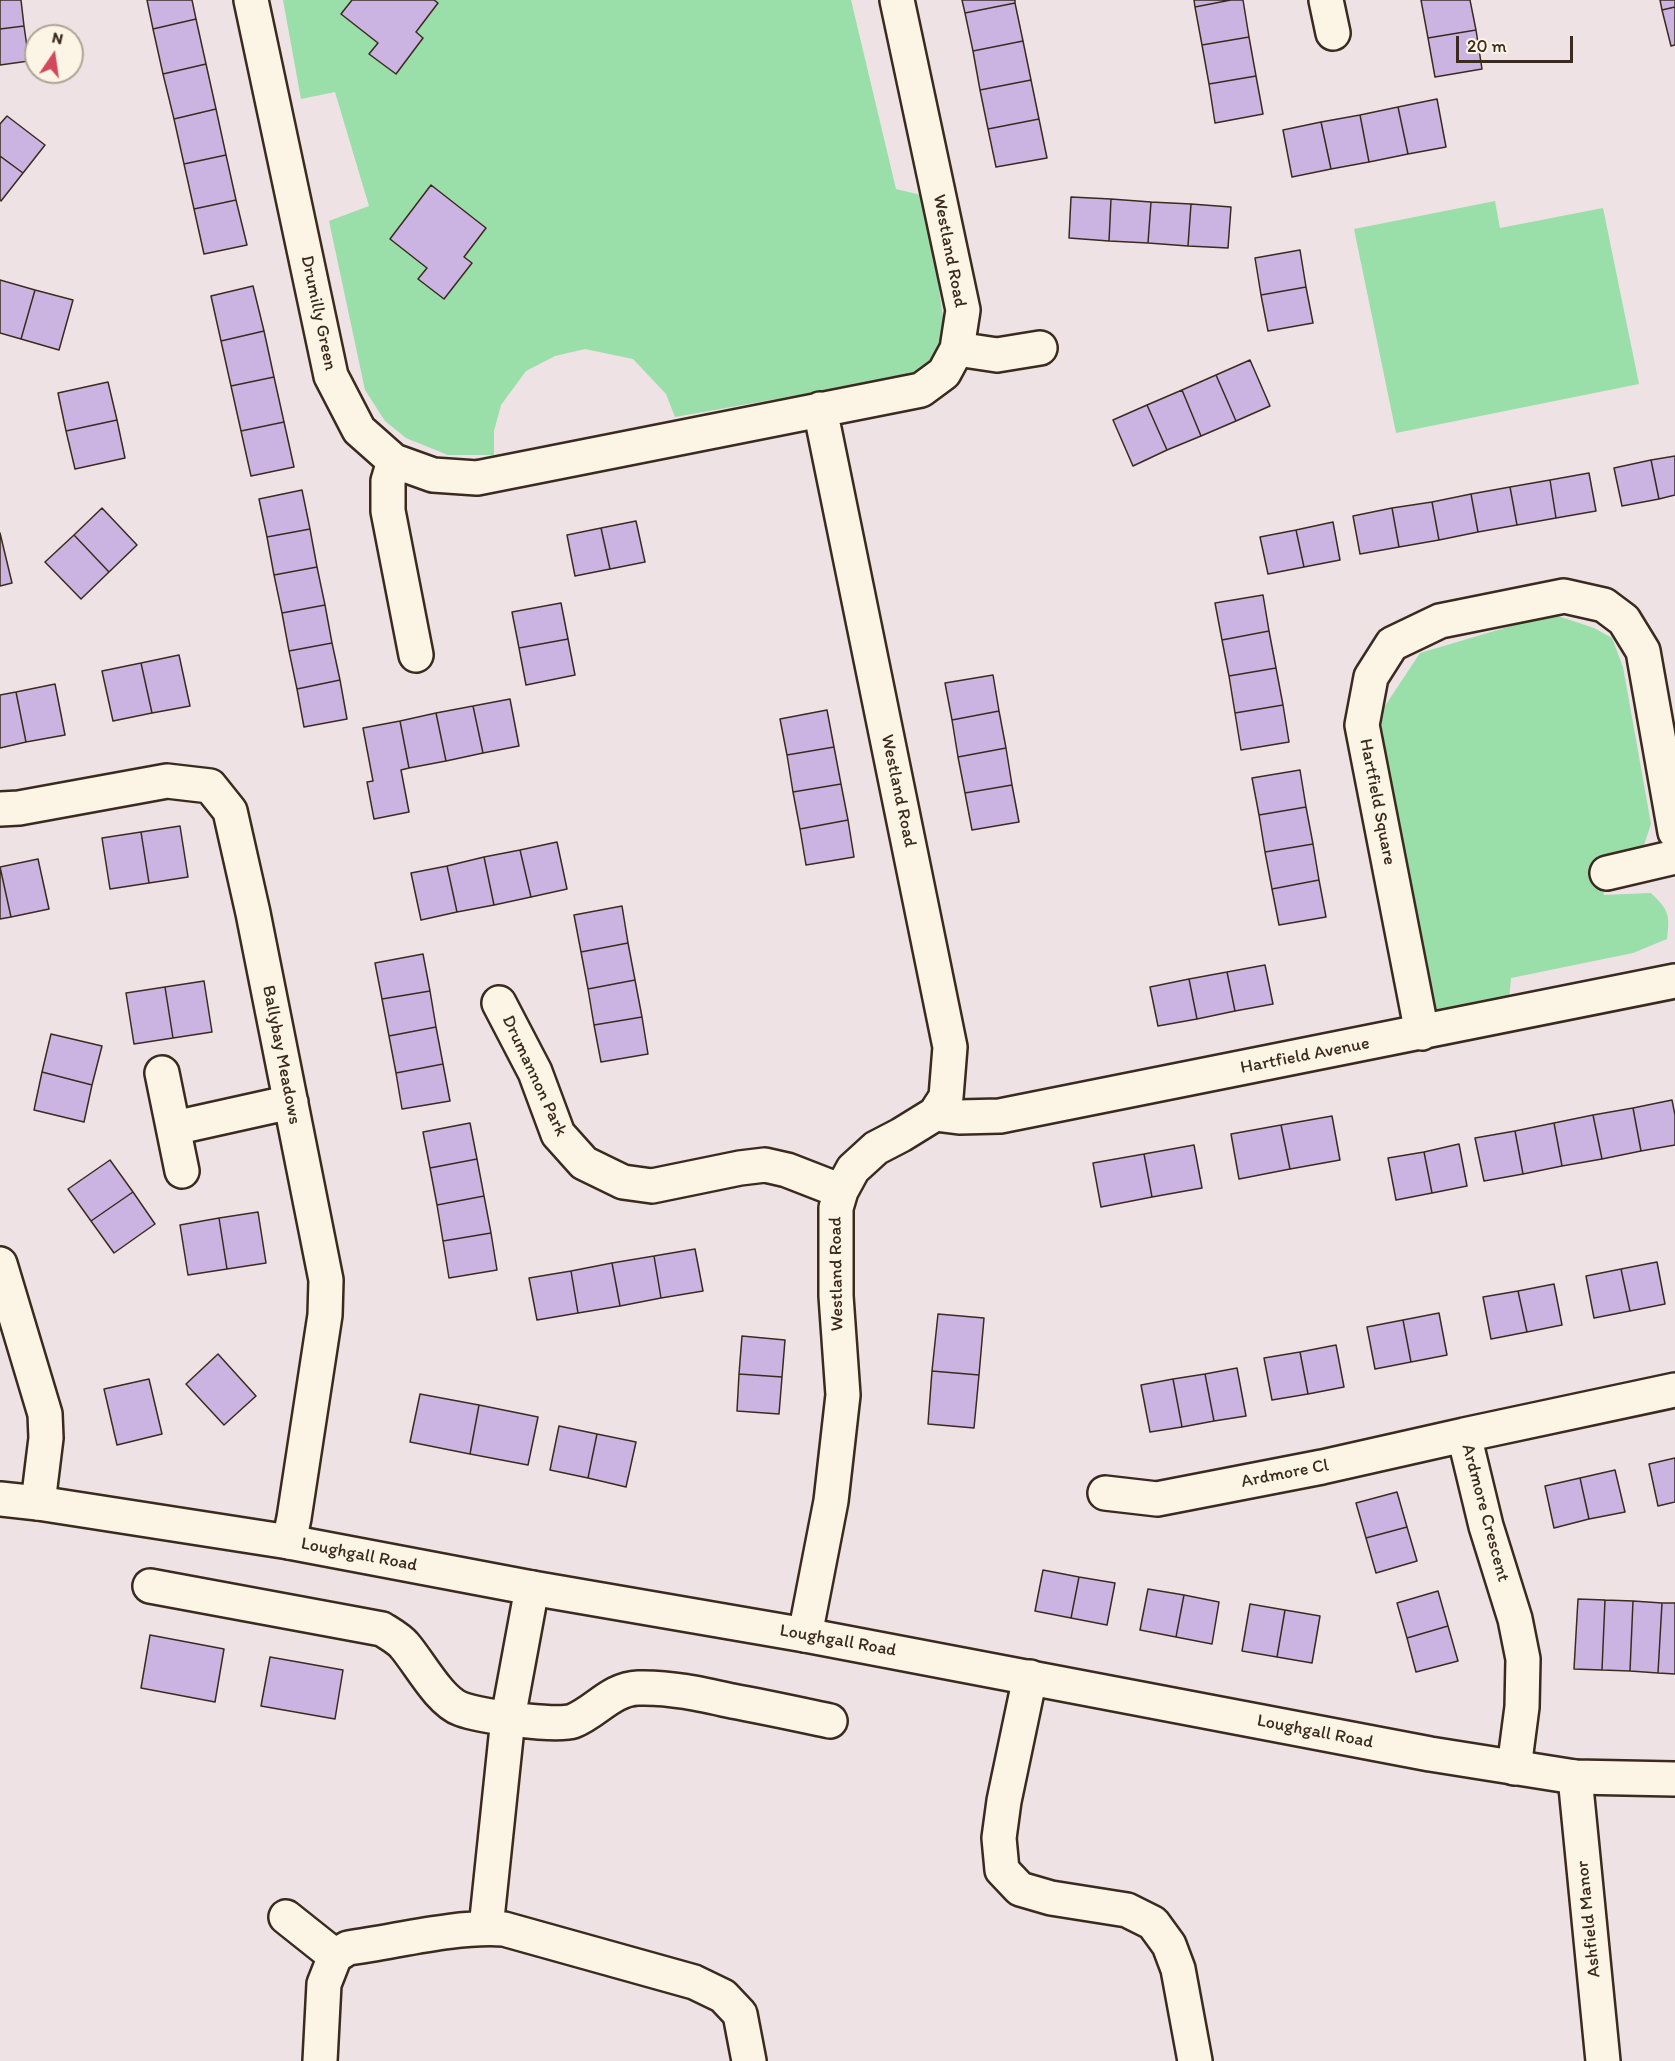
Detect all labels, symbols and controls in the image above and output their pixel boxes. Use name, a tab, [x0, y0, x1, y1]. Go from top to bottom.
north arrow	[24, 24, 84, 84]
scale bar	[1459, 24, 1576, 62]
text: N	[50, 27, 65, 48]
text: 20 m	[1467, 35, 1507, 57]
street label: Westland Road	[927, 193, 971, 309]
street label: Drumilly Green	[295, 253, 341, 373]
street label: Westland Road	[876, 733, 920, 849]
street label: Hartfield Square	[1354, 737, 1400, 867]
street label: Ballybay Meadows	[257, 984, 305, 1126]
street label: Drumannon Park	[497, 1012, 571, 1140]
street label: Hartfield Avenue	[1239, 1033, 1371, 1079]
street label: Westland Road	[825, 1216, 849, 1332]
street label: Ardmore Crescent	[1456, 1442, 1514, 1584]
street label: Ardmore Cl	[1239, 1455, 1331, 1493]
street label: Loughgall Road	[299, 1533, 419, 1577]
street label: Loughgall Road	[778, 1620, 898, 1662]
street label: Loughgall Road	[1255, 1710, 1375, 1754]
street label: Ashfield Manor	[1572, 1859, 1606, 1979]

